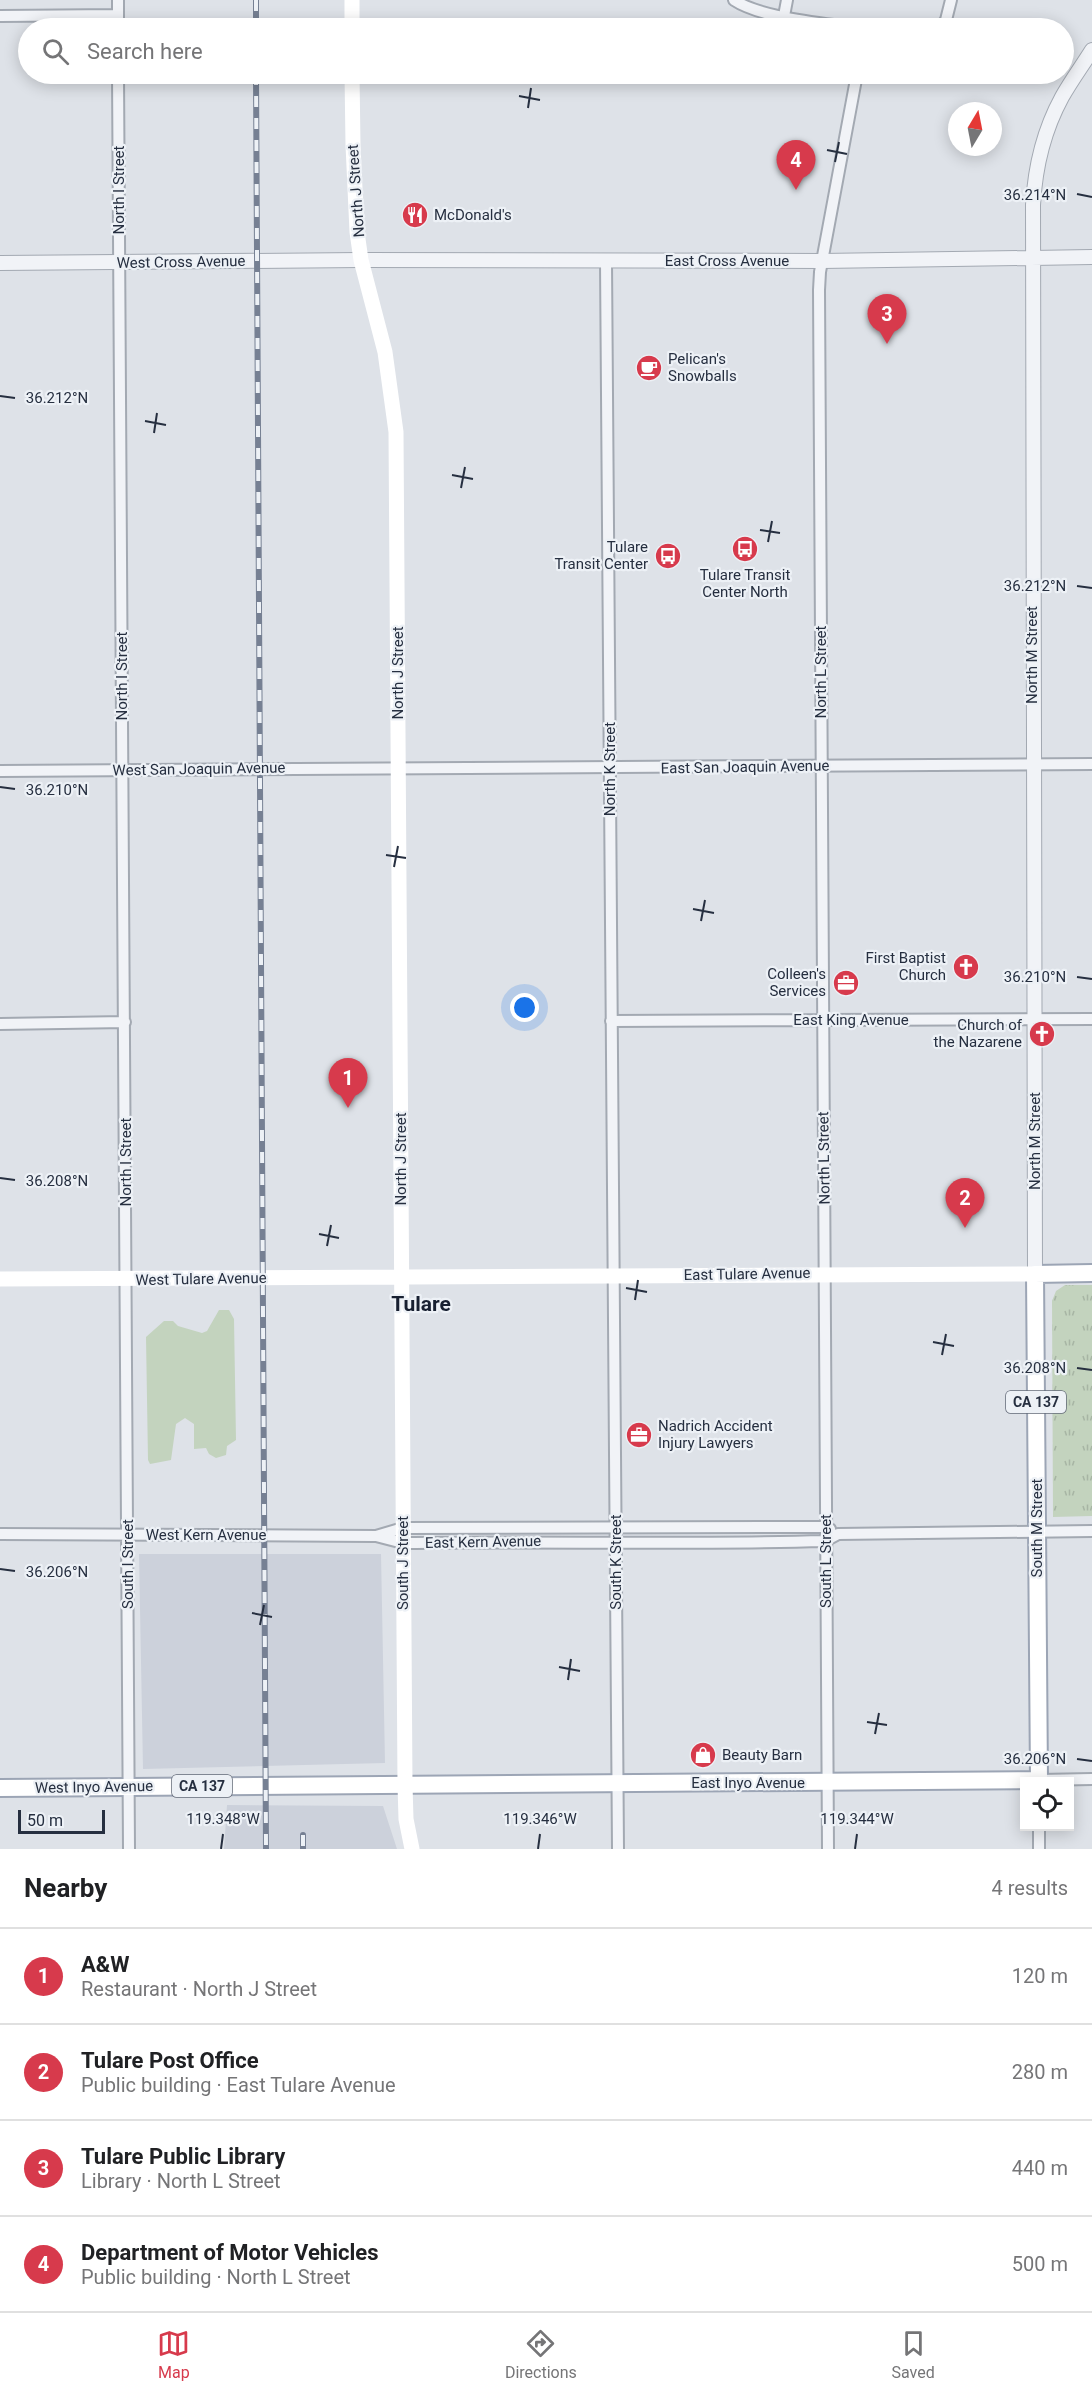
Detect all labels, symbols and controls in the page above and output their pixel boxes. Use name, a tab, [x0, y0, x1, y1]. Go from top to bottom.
search box	[18, 18, 1074, 84]
icon: search	[39, 35, 72, 68]
text: Search here	[87, 39, 203, 64]
north arrow	[948, 102, 1002, 156]
pin: 4	[776, 140, 816, 190]
street label: North J Street	[344, 144, 368, 238]
street label: North I Street	[110, 145, 128, 234]
text: 36.214°N	[1004, 186, 1066, 204]
restaurant icon: McDonald's	[400, 200, 430, 230]
place label: McDonald's	[434, 206, 512, 224]
street label: West Cross Avenue	[116, 252, 246, 272]
street label: East Cross Avenue	[665, 252, 789, 270]
pin: 3	[868, 294, 906, 344]
place label: Pelican's Snowballs	[668, 350, 737, 385]
cafe icon: Pelican's Snowballs	[634, 353, 664, 383]
text: 36.212°N	[26, 389, 88, 407]
bus stop icon: Tulare Transit Center North	[730, 534, 760, 564]
place label: Tulare Transit Center	[554, 538, 648, 573]
bus stop icon: Tulare Transit Center	[653, 541, 683, 571]
place label: Tulare Transit Center North	[700, 566, 790, 601]
text: 36.212°N	[1004, 577, 1066, 595]
street label: North M Street	[1023, 606, 1041, 704]
street label: North L Street	[812, 625, 830, 718]
street label: North J Street	[389, 626, 407, 720]
street label: North I Street	[113, 631, 131, 720]
street label: North K Street	[601, 722, 619, 816]
street label: East San Joaquin Avenue	[661, 757, 829, 777]
street label: West San Joaquin Avenue	[112, 758, 286, 780]
text: 36.210°N	[26, 781, 88, 799]
place label: First Baptist Church	[865, 949, 946, 984]
church icon: First Baptist Church	[951, 952, 981, 982]
place label: Colleen's Services	[767, 965, 826, 1000]
office icon: Colleen's Services	[831, 968, 861, 998]
text: 36.210°N	[1004, 968, 1066, 986]
your location	[510, 993, 539, 1022]
street label: East King Avenue	[793, 1011, 909, 1029]
place label: Church of the Nazarene	[934, 1016, 1023, 1051]
church icon: Church of the Nazarene	[1027, 1019, 1057, 1049]
pin: 1	[328, 1058, 368, 1108]
street label: North M Street	[1026, 1092, 1044, 1190]
street label: North L Street	[814, 1111, 834, 1205]
street label: North J Street	[392, 1112, 410, 1206]
street label: North I Street	[117, 1117, 135, 1206]
text: 36.208°N	[26, 1172, 88, 1190]
pin: 2	[946, 1178, 984, 1228]
street label: East Tulare Avenue	[683, 1264, 811, 1284]
street label: West Tulare Avenue	[135, 1269, 267, 1289]
district label: Tulare	[391, 1292, 451, 1316]
text: 36.208°N	[1004, 1359, 1066, 1377]
road number: CA 137	[1006, 1391, 1066, 1413]
place label: Nadrich Accident Injury Lawyers	[658, 1417, 773, 1452]
office icon: Nadrich Accident Injury Lawyers	[624, 1420, 654, 1450]
street label: South M Street	[1028, 1478, 1046, 1578]
street label: South K Street	[607, 1514, 625, 1610]
street label: South L Street	[817, 1514, 835, 1608]
street label: South J Street	[394, 1516, 412, 1610]
street label: South I Street	[119, 1519, 137, 1609]
street label: West Kern Avenue	[146, 1526, 266, 1544]
street label: East Kern Avenue	[425, 1532, 541, 1552]
text: 36.206°N	[26, 1563, 88, 1581]
shop icon: Beauty Barn	[688, 1740, 718, 1770]
place label: Beauty Barn	[722, 1746, 802, 1764]
text: 36.206°N	[1004, 1750, 1066, 1768]
street label: East Inyo Avenue	[691, 1774, 805, 1792]
road number: CA 137	[172, 1775, 232, 1797]
street label: West Inyo Avenue	[35, 1777, 153, 1797]
map controls	[1020, 1777, 1074, 1831]
button: locate	[1020, 1777, 1074, 1831]
scale bar	[18, 1807, 105, 1834]
text: 119.348°W	[186, 1810, 260, 1828]
text: 119.346°W	[503, 1810, 577, 1828]
text: 119.344°W	[820, 1810, 894, 1828]
text: 50 m	[27, 1811, 63, 1830]
text: Nearby	[24, 1873, 107, 1903]
text: 4 results	[992, 1876, 1068, 1900]
text: A&W	[81, 1952, 130, 1977]
text: 1	[38, 1964, 49, 1988]
text: 120 m	[1012, 1964, 1068, 1988]
text: Restaurant · North J Street	[81, 1977, 317, 2001]
text: Tulare Post Office	[81, 2048, 259, 2073]
text: 2	[38, 2060, 49, 2084]
text: 280 m	[1012, 2060, 1068, 2084]
text: Public building · East Tulare Avenue	[81, 2073, 396, 2097]
text: Tulare Public Library	[81, 2144, 285, 2169]
text: 3	[38, 2156, 49, 2180]
text: 440 m	[1012, 2156, 1068, 2180]
text: Library · North L Street	[81, 2169, 281, 2193]
text: Department of Motor Vehicles	[81, 2240, 378, 2265]
text: 4	[38, 2252, 49, 2276]
text: 500 m	[1012, 2252, 1068, 2276]
text: Public building · North L Street	[81, 2265, 351, 2289]
tab: Map	[157, 2327, 190, 2382]
tab: Directions	[505, 2327, 577, 2382]
tab: Saved	[891, 2327, 935, 2382]

